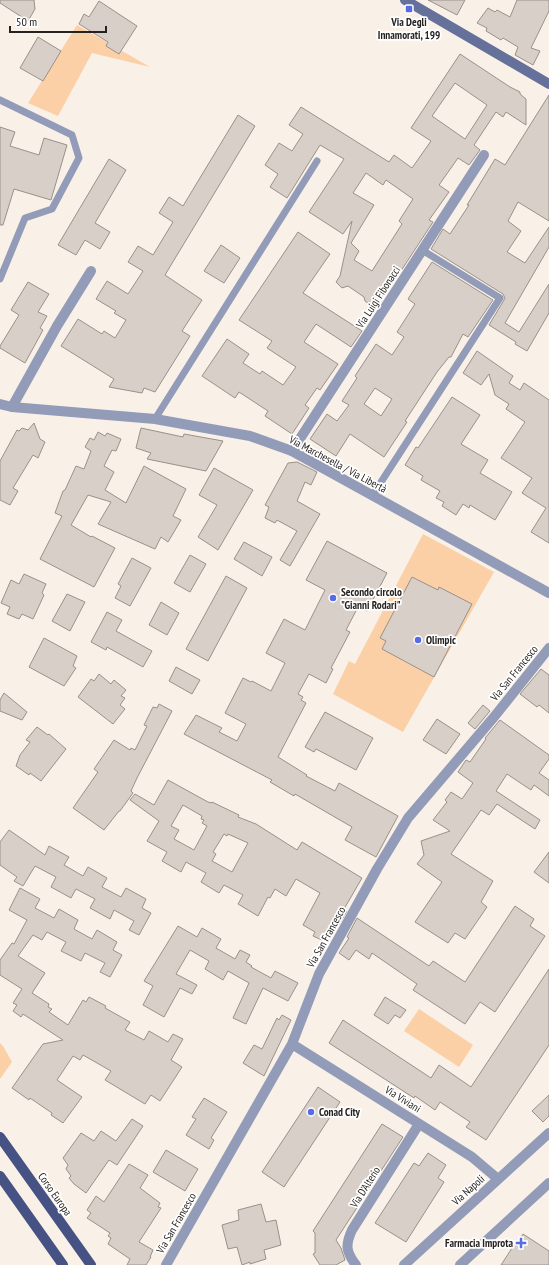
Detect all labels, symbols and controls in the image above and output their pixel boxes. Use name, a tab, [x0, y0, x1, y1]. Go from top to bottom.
marker: Via Degli Innamorati, 199	[404, 4, 414, 14]
scale bar	[10, 8, 106, 34]
text: 50 m	[16, 14, 37, 29]
place label: Via Degli Innamorati, 199	[378, 15, 440, 42]
street label: Via Luigi Fibonacci	[352, 263, 403, 331]
street label: Via Marchesella / Via Libertà	[286, 432, 389, 496]
place label: Secondo circolo "Gianni Rodari"	[341, 585, 402, 612]
marker: Secondo circolo "Gianni Rodari"	[328, 593, 338, 603]
place label: Olimpic	[426, 633, 456, 647]
marker: Olimpic	[413, 635, 423, 645]
street label: Via San Francesco	[487, 642, 541, 705]
street label: Via San Francesco	[303, 904, 349, 971]
street label: Via Viviani	[382, 1082, 424, 1115]
place label: Conad City	[319, 1105, 361, 1119]
marker: Conad City	[306, 1107, 316, 1117]
street label: Via D'Alterio	[346, 1164, 383, 1211]
street label: Corso Europa	[35, 1170, 75, 1218]
street label: Via Napoli	[448, 1172, 487, 1209]
street label: Via San Francesco	[153, 1190, 199, 1257]
place label: Farmacia Improta	[445, 1236, 513, 1250]
marker: Farmacia Improta	[516, 1238, 526, 1248]

